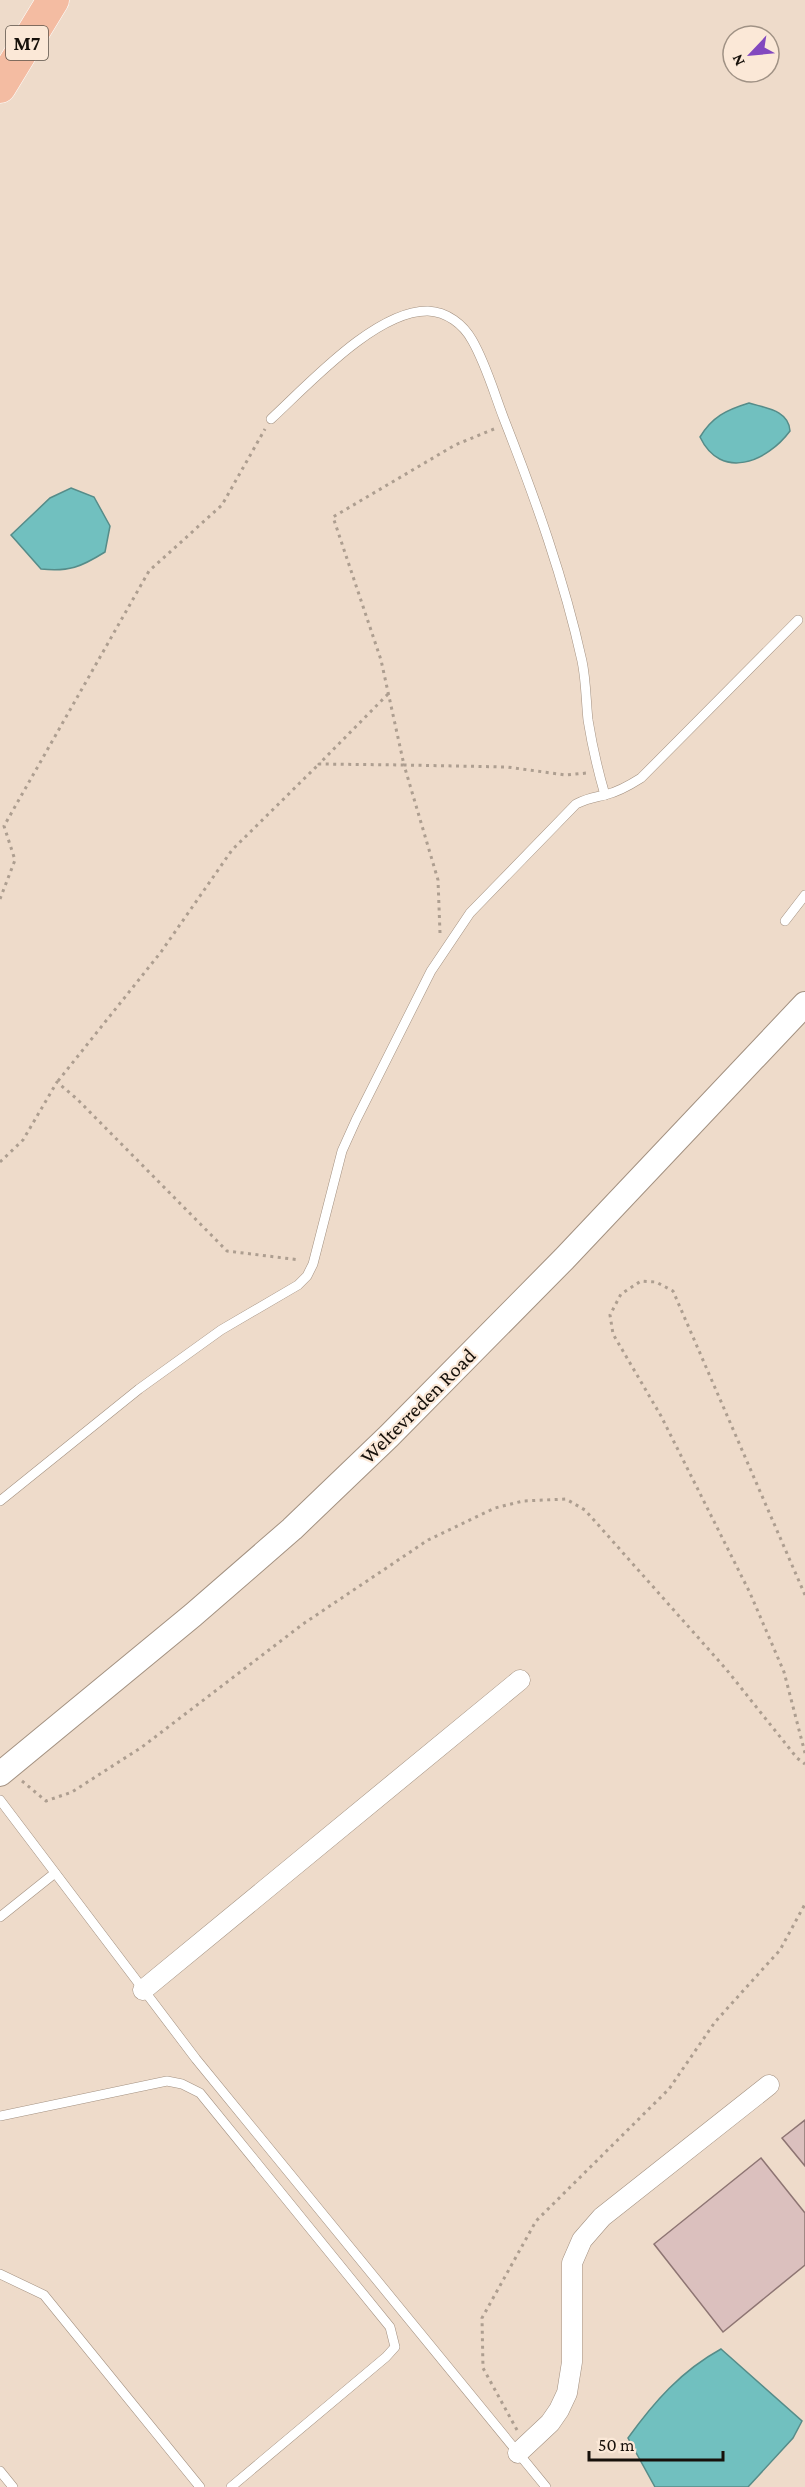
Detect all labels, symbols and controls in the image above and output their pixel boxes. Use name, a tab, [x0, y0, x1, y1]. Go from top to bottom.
north arrow	[721, 24, 781, 84]
road number: M7	[6, 26, 48, 60]
text: N	[728, 52, 748, 69]
street label: Weltevreden Road	[355, 1343, 481, 1469]
scale bar	[589, 2424, 722, 2462]
text: 50 m	[598, 2435, 635, 2455]

